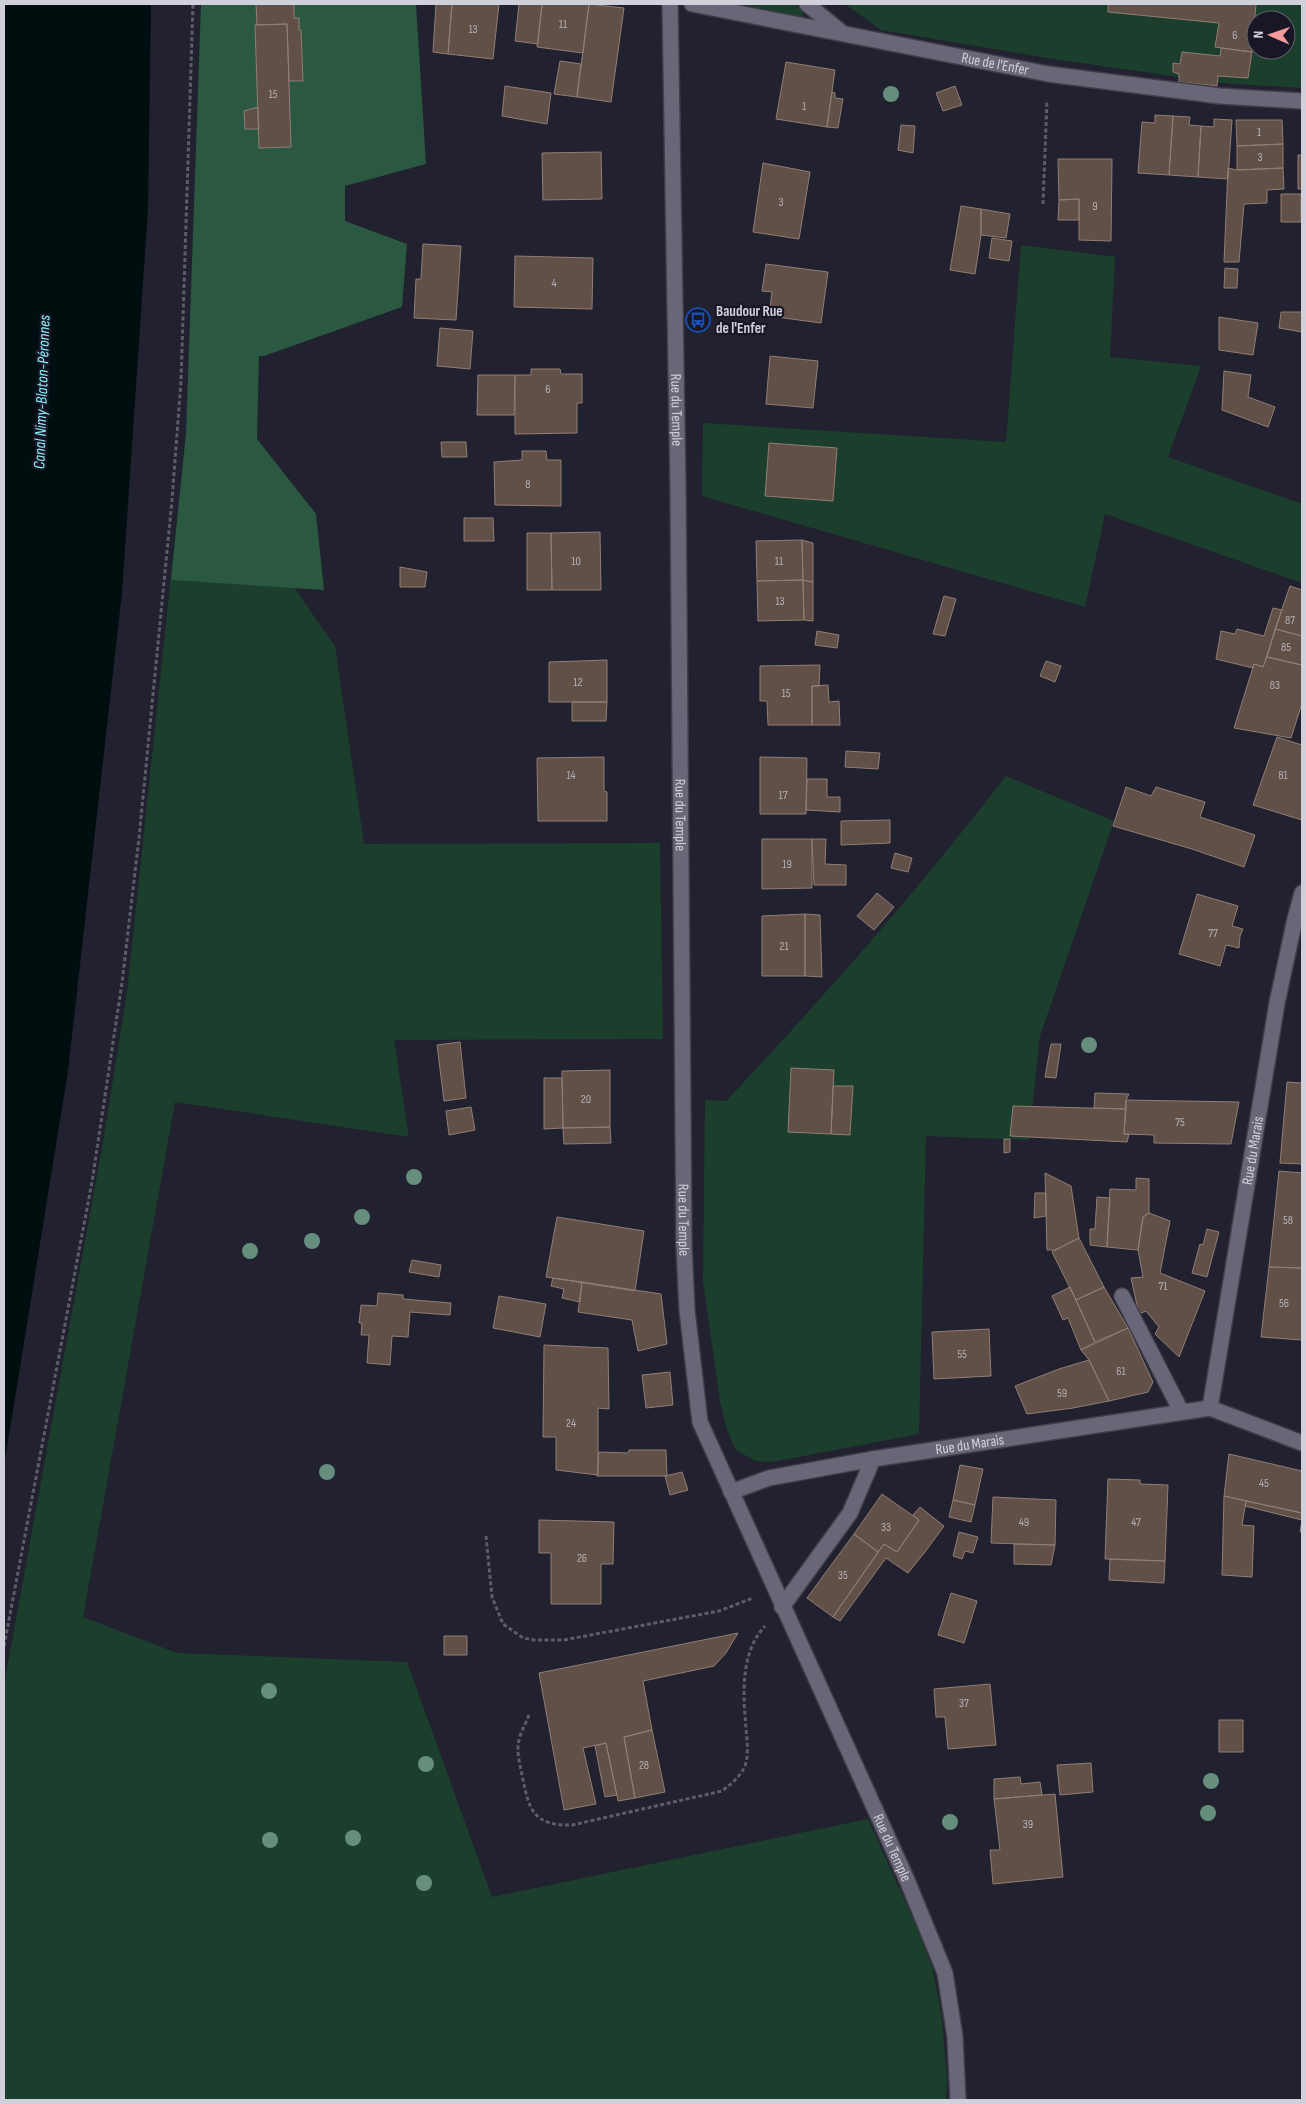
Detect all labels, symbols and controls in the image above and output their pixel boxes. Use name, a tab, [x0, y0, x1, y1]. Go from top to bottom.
north arrow	[1246, 10, 1296, 60]
house number: 11	[559, 17, 568, 32]
house number: 13	[468, 22, 478, 37]
house number: 6	[1232, 28, 1238, 43]
text: N	[1250, 31, 1267, 39]
street label: Rue de l'Enfer	[960, 48, 1031, 80]
house number: 15	[268, 87, 278, 102]
house number: 1	[802, 99, 807, 114]
house number: 1	[1257, 125, 1262, 140]
house number: 3	[1257, 150, 1263, 165]
house number: 3	[778, 195, 784, 210]
house number: 9	[1092, 199, 1098, 214]
house number: 4	[551, 276, 557, 291]
place label: Baudour Rue de l'Enfer	[716, 302, 783, 338]
bus stop icon: Baudour Rue de l'Enfer	[685, 307, 711, 333]
water label: Canal Nimy-Blaton-Péronnes	[30, 314, 55, 469]
street label: Rue du Temple	[666, 374, 686, 446]
house number: 6	[545, 382, 551, 397]
house number: 8	[525, 477, 531, 492]
house number: 10	[571, 554, 581, 569]
house number: 11	[775, 554, 784, 569]
house number: 13	[775, 594, 785, 609]
house number: 87	[1285, 613, 1295, 628]
house number: 85	[1281, 640, 1291, 655]
house number: 12	[573, 675, 583, 690]
house number: 83	[1270, 678, 1280, 693]
house number: 15	[781, 686, 791, 701]
house number: 14	[566, 768, 576, 783]
house number: 81	[1278, 768, 1289, 783]
street label: Rue du Temple	[670, 779, 690, 851]
house number: 17	[779, 788, 788, 803]
house number: 19	[782, 857, 792, 872]
house number: 77	[1208, 926, 1218, 941]
house number: 21	[779, 939, 789, 954]
house number: 20	[581, 1092, 591, 1107]
house number: 75	[1175, 1115, 1185, 1130]
street label: Rue du Marais	[1238, 1115, 1268, 1186]
street label: Rue du Temple	[674, 1184, 693, 1257]
house number: 58	[1283, 1213, 1293, 1228]
house number: 71	[1158, 1279, 1168, 1294]
house number: 56	[1279, 1296, 1289, 1311]
house number: 55	[957, 1347, 967, 1362]
house number: 61	[1116, 1364, 1127, 1379]
house number: 59	[1057, 1386, 1067, 1401]
house number: 24	[566, 1416, 576, 1431]
street label: Rue du Marais	[934, 1430, 1005, 1459]
house number: 45	[1259, 1476, 1269, 1491]
house number: 49	[1019, 1515, 1029, 1530]
house number: 47	[1131, 1515, 1141, 1530]
house number: 33	[881, 1520, 891, 1535]
house number: 26	[577, 1551, 587, 1566]
house number: 35	[838, 1568, 848, 1583]
house number: 37	[959, 1696, 969, 1711]
house number: 28	[639, 1758, 649, 1773]
street label: Rue du Temple	[868, 1811, 915, 1885]
house number: 39	[1023, 1817, 1033, 1832]

